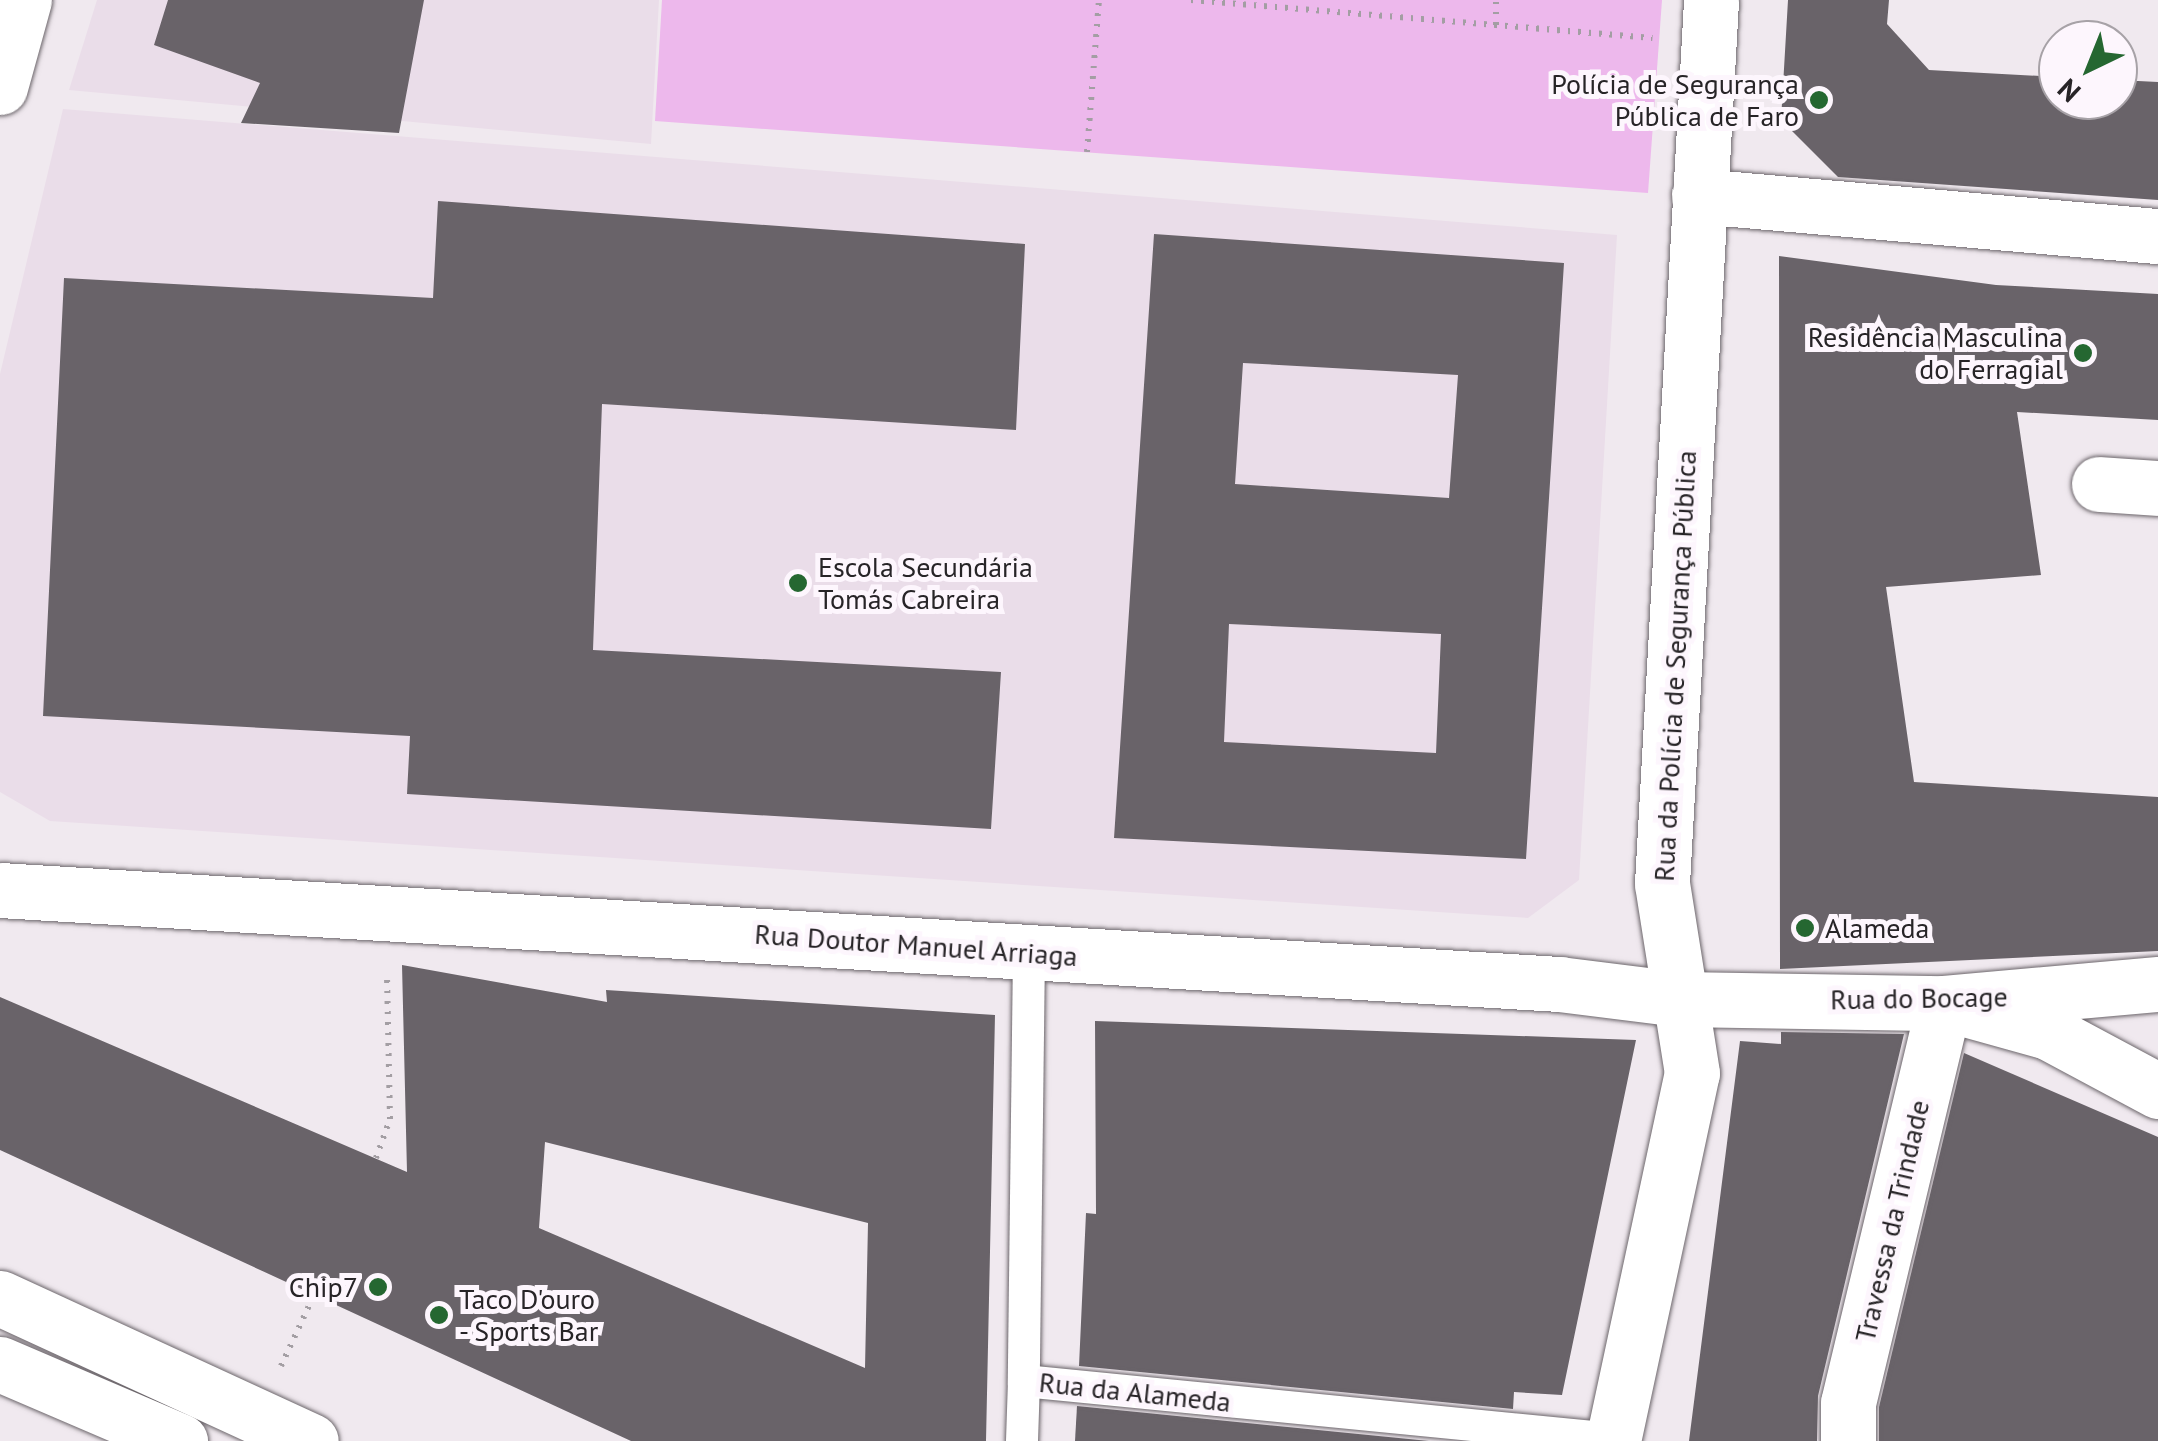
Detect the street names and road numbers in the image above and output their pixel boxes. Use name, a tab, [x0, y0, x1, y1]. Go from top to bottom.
street label: Rua da Polícia de Segurança Pública	[1647, 450, 1703, 882]
street label: Rua Doutor Manuel Arriaga	[753, 917, 1079, 973]
street label: Rua do Bocage	[1830, 980, 2008, 1016]
street label: Travessa da Trindade	[1848, 1096, 1936, 1346]
street label: Rua da Alameda	[1037, 1365, 1233, 1419]

